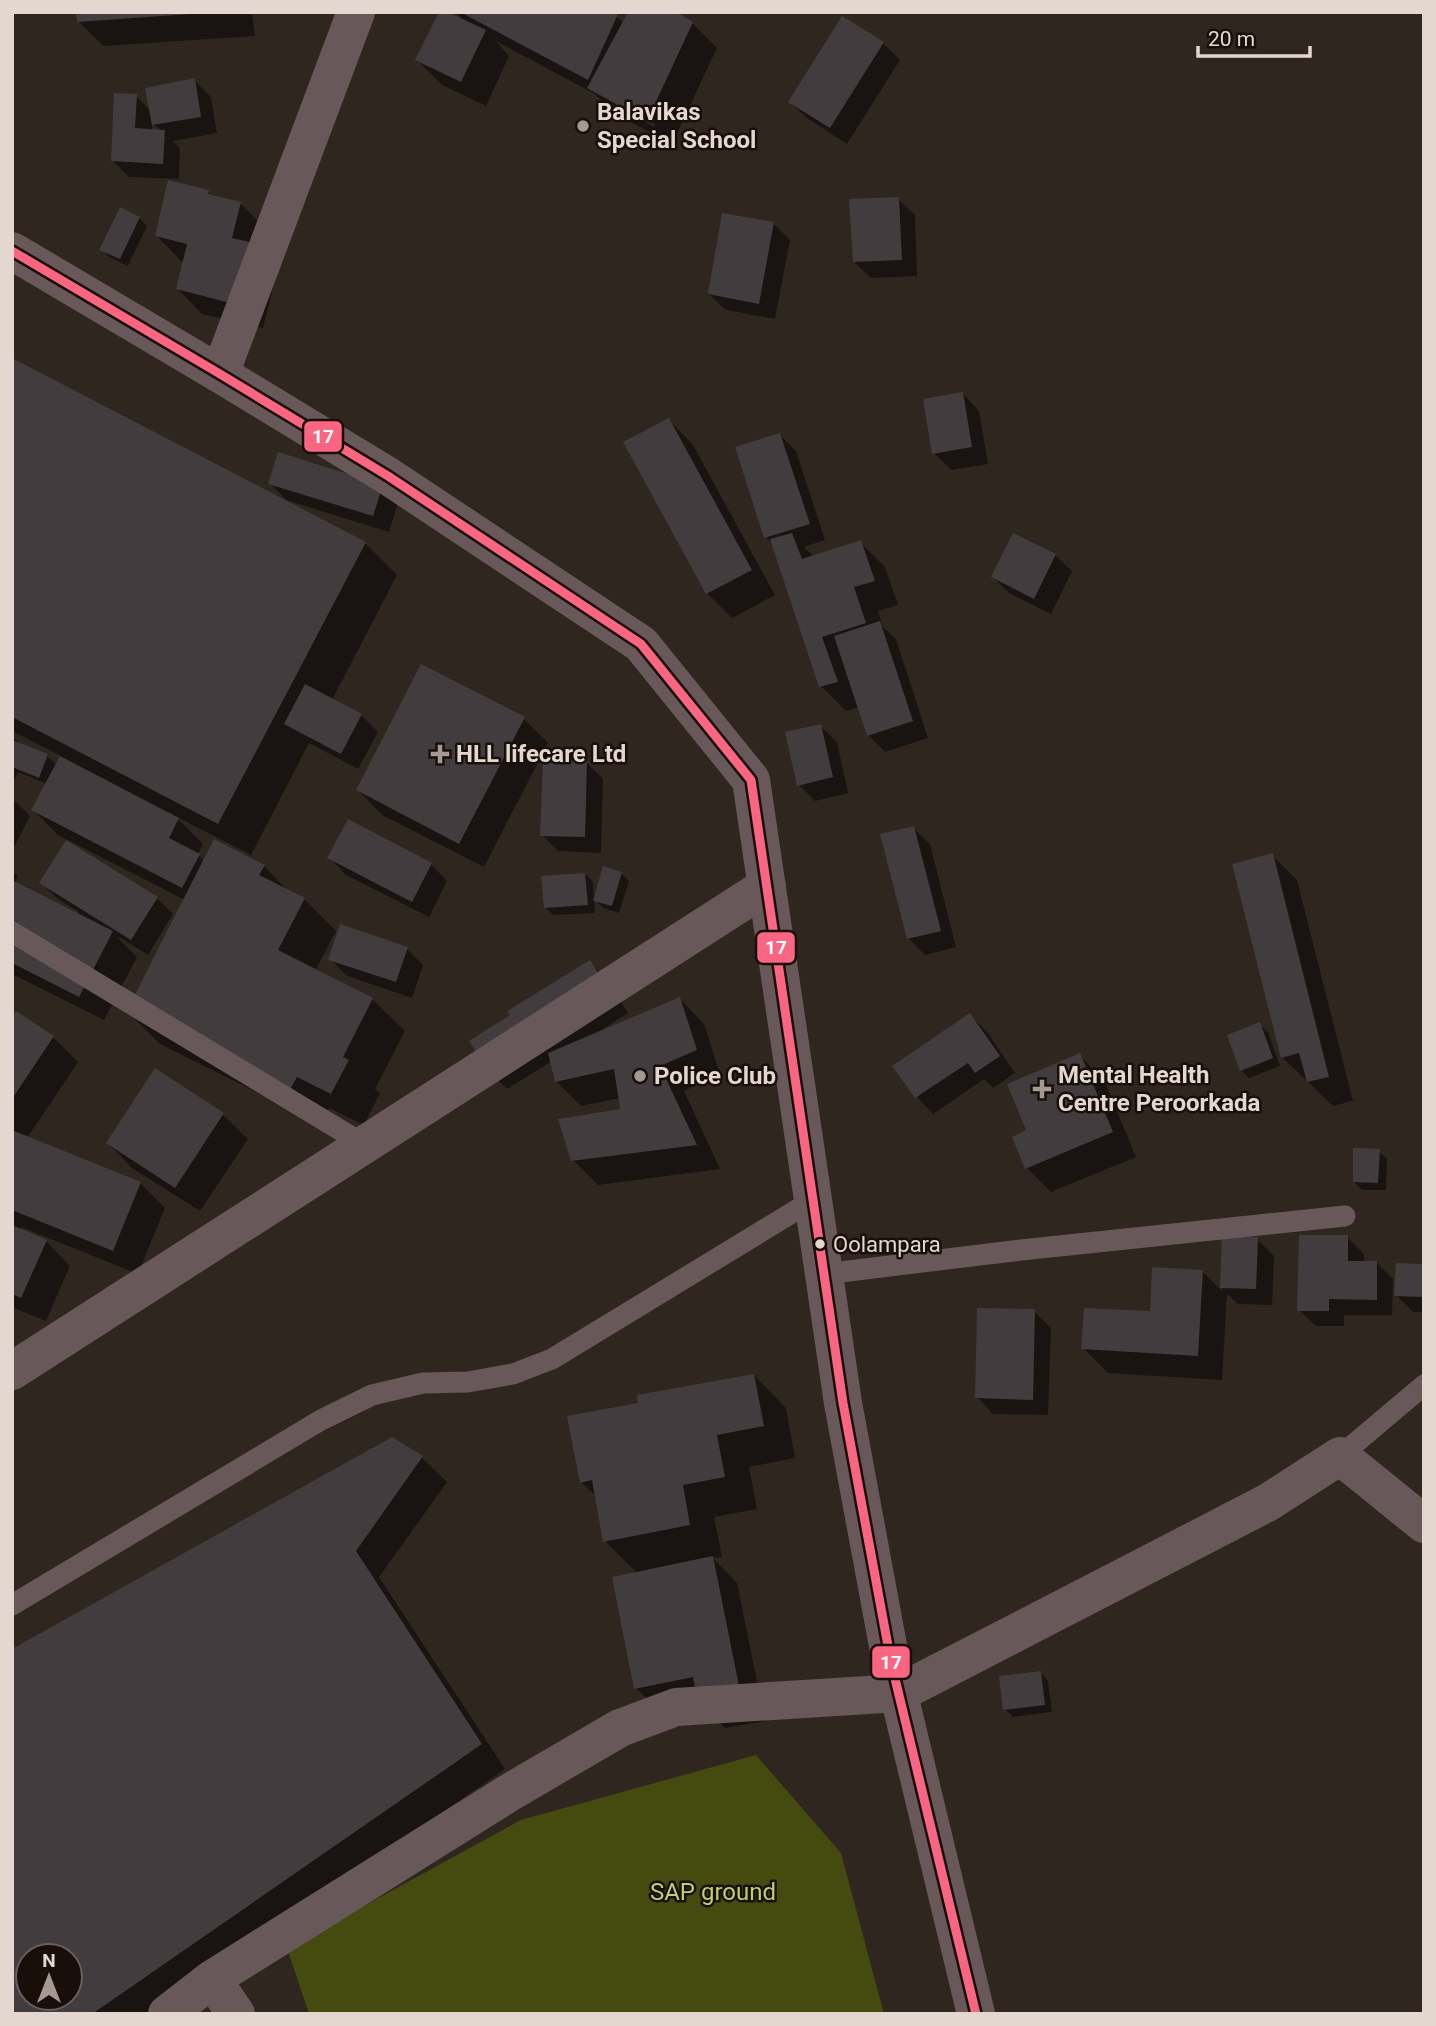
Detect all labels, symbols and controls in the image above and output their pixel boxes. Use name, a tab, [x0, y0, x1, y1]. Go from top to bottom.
scale bar	[1198, 14, 1310, 58]
text: 20 m	[1208, 27, 1255, 51]
place label: Balavikas Special School	[597, 98, 756, 154]
marker: Balavikas Special School	[575, 118, 591, 134]
line badge: 17	[303, 420, 343, 453]
text: 17	[312, 425, 334, 448]
place label: HLL lifecare Ltd	[456, 740, 626, 768]
marker: HLL lifecare Ltd	[430, 744, 450, 764]
line badge: 17	[756, 931, 796, 964]
text: 17	[765, 936, 787, 959]
place label: Mental Health Centre Peroorkada	[1058, 1061, 1260, 1117]
place label: Police Club	[654, 1062, 776, 1090]
marker: Police Club	[632, 1068, 648, 1084]
marker: Mental Health Centre Peroorkada	[1032, 1079, 1052, 1099]
place label: Oolampara	[833, 1232, 941, 1257]
marker: Oolampara	[813, 1237, 827, 1251]
line badge: 17	[871, 1645, 911, 1679]
text: 17	[880, 1651, 902, 1674]
park label: SAP ground	[650, 1878, 776, 1906]
north arrow	[14, 1942, 84, 2012]
text: N	[42, 1949, 56, 1972]

